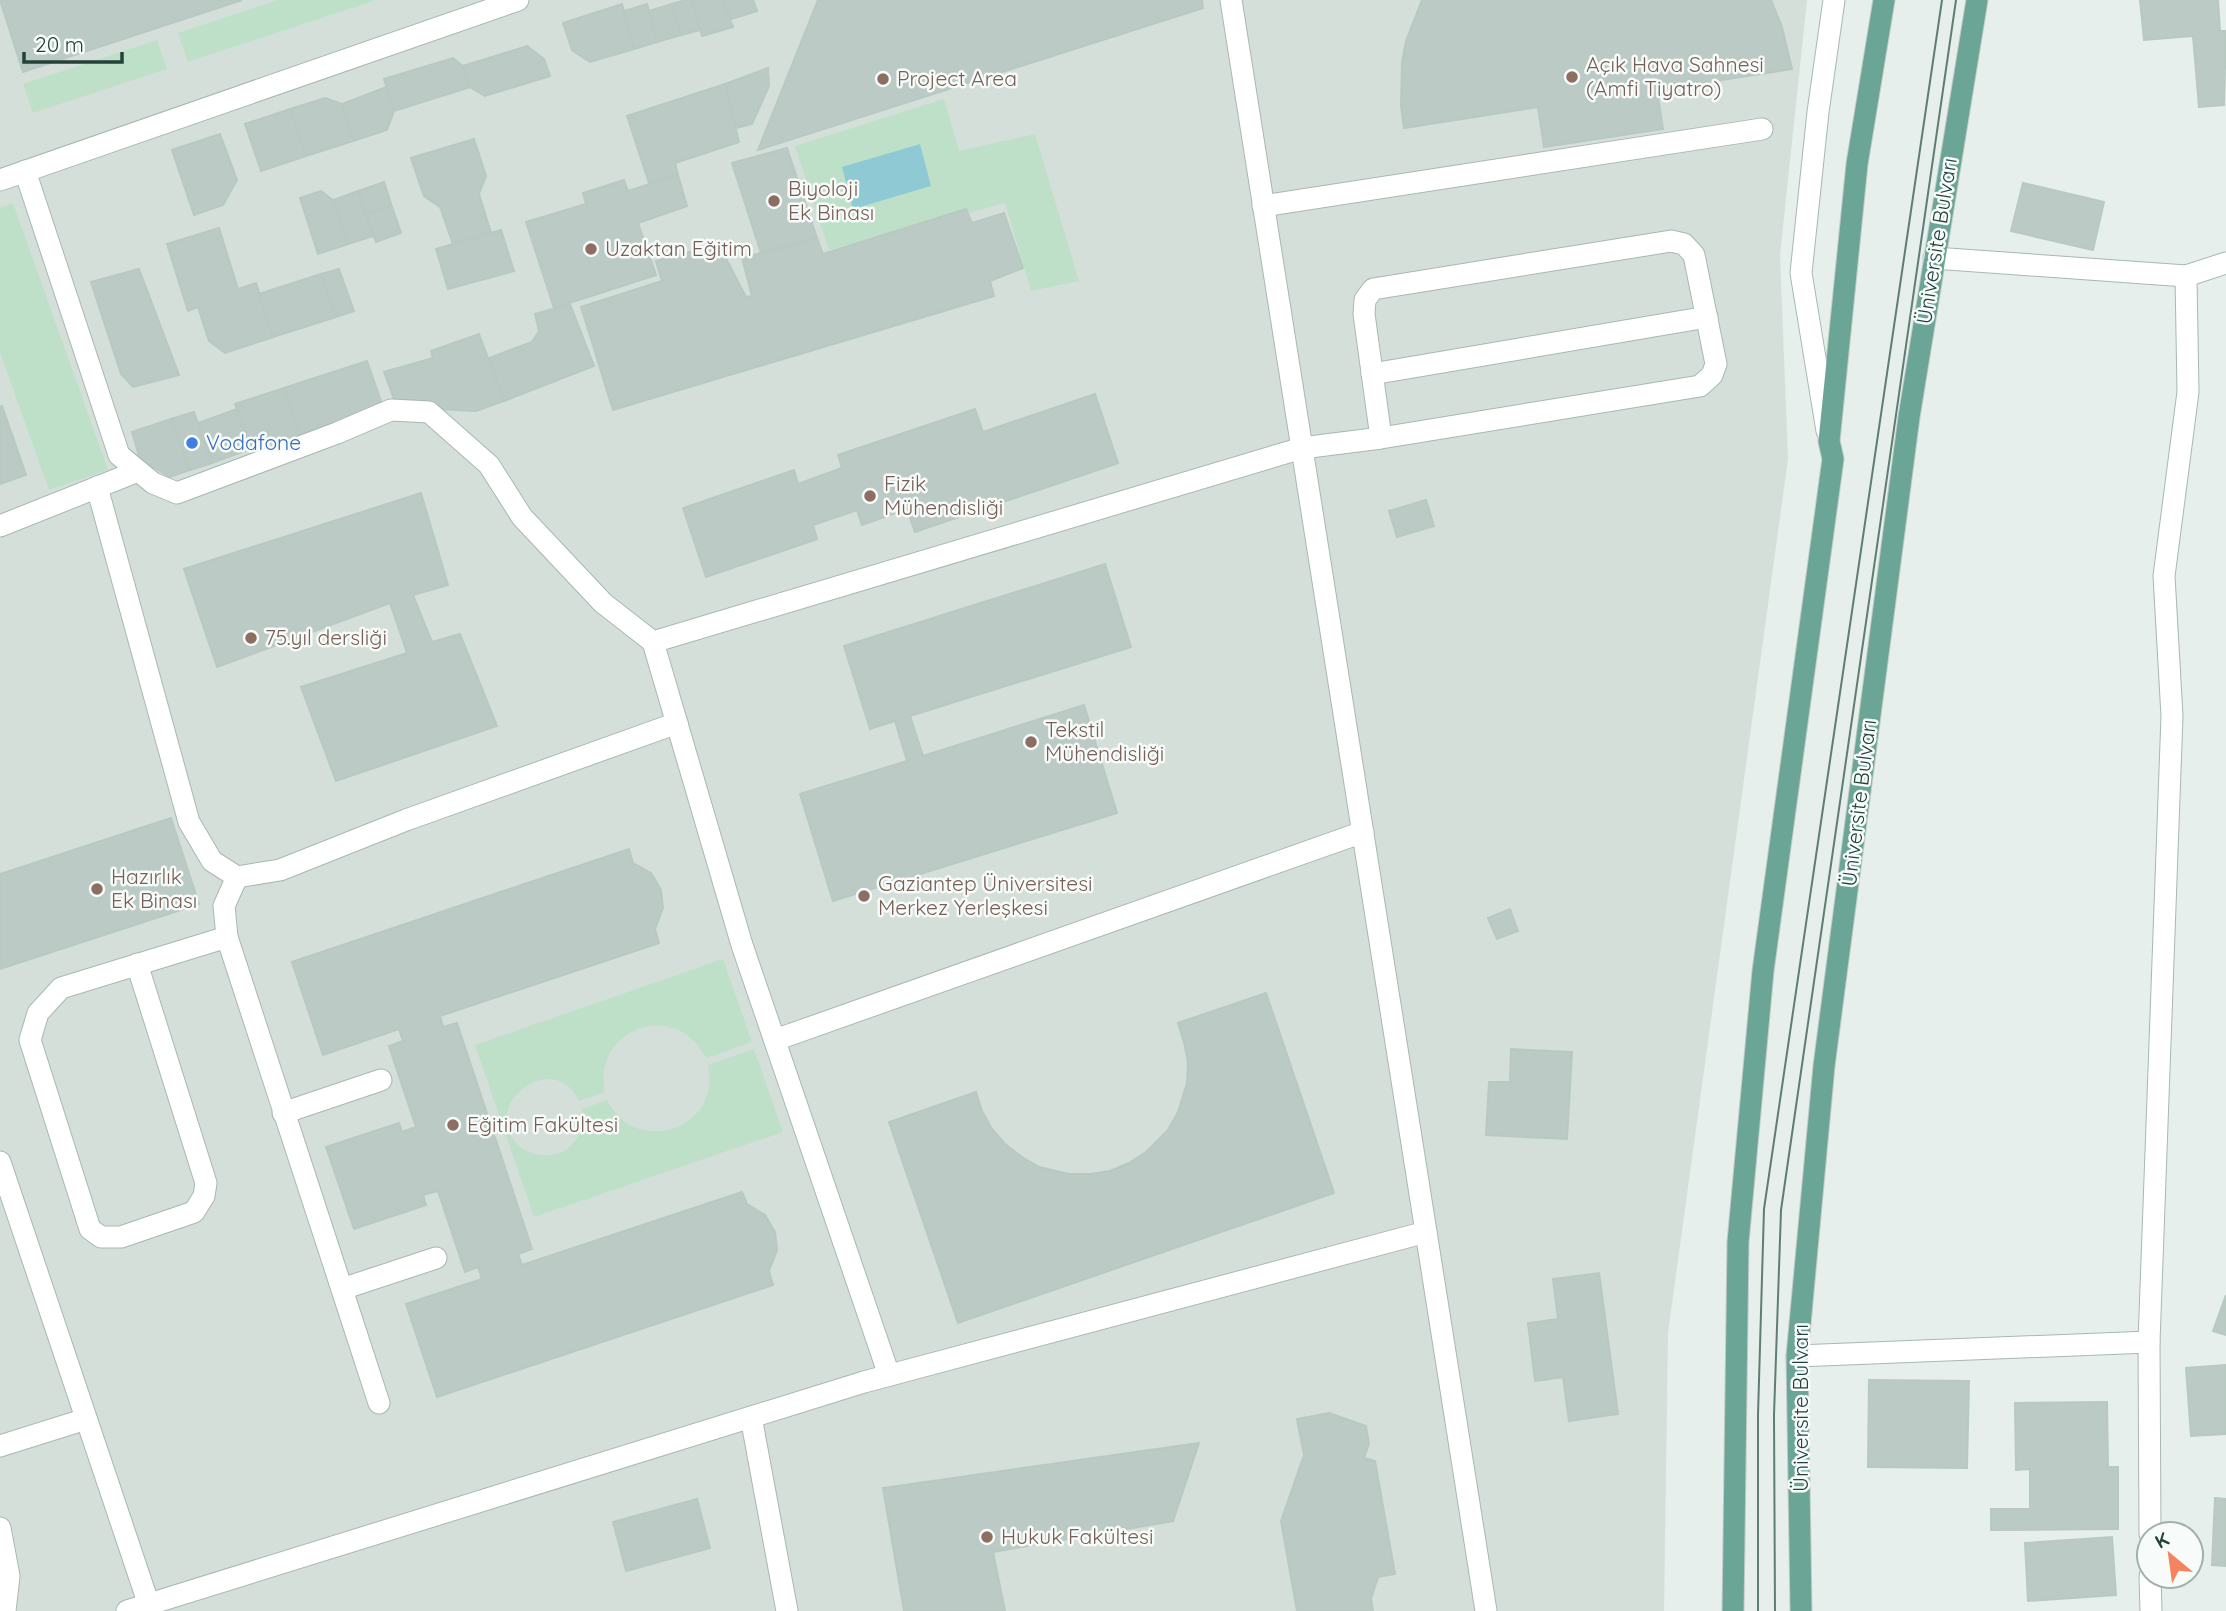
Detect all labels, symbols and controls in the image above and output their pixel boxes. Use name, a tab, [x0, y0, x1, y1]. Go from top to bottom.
scale bar	[24, 21, 122, 65]
text: 20 m	[35, 31, 84, 57]
place label: Açık Hava Sahnesi (Amfi Tiyatro)	[1586, 51, 1764, 101]
place label: Project Area	[897, 65, 1017, 91]
marker: Açık Hava Sahnesi (Amfi Tiyatro)	[1564, 69, 1580, 85]
marker: Project Area	[875, 71, 891, 87]
street label: Üniversite Bulvarı	[1910, 156, 1962, 326]
place label: Biyoloji Ek Binası	[788, 175, 874, 225]
marker: Biyoloji Ek Binası	[766, 193, 782, 209]
place label: Uzaktan Eğitim	[605, 235, 752, 261]
marker: Uzaktan Eğitim	[583, 241, 599, 257]
place label: Vodafone	[206, 429, 301, 455]
marker: Vodafone	[184, 435, 200, 451]
place label: Fizik Mühendisliği	[884, 470, 1003, 520]
marker: Fizik Mühendisliği	[862, 488, 878, 504]
place label: 75.yıl dersliği	[265, 624, 387, 650]
marker: 75.yıl dersliği	[243, 630, 259, 646]
place label: Tekstil Mühendisliği	[1045, 716, 1164, 766]
street label: Üniversite Bulvarı	[1835, 718, 1881, 888]
marker: Tekstil Mühendisliği	[1023, 734, 1039, 750]
place label: Hazırlık Ek Binası	[111, 863, 197, 913]
place label: Gaziantep Üniversitesi Merkez Yerleşkesi	[878, 870, 1093, 920]
marker: Hazırlık Ek Binası	[89, 881, 105, 897]
marker: Gaziantep Üniversitesi Merkez Yerleşkesi	[856, 888, 872, 904]
place label: Eğitim Fakültesi	[467, 1111, 618, 1137]
marker: Eğitim Fakültesi	[445, 1117, 461, 1133]
street label: Üniversite Bulvarı	[1787, 1324, 1813, 1492]
north arrow	[2135, 1520, 2205, 1590]
place label: Hukuk Fakültesi	[1001, 1523, 1153, 1549]
text: K	[2150, 1527, 2173, 1554]
marker: Hukuk Fakültesi	[979, 1529, 995, 1545]

